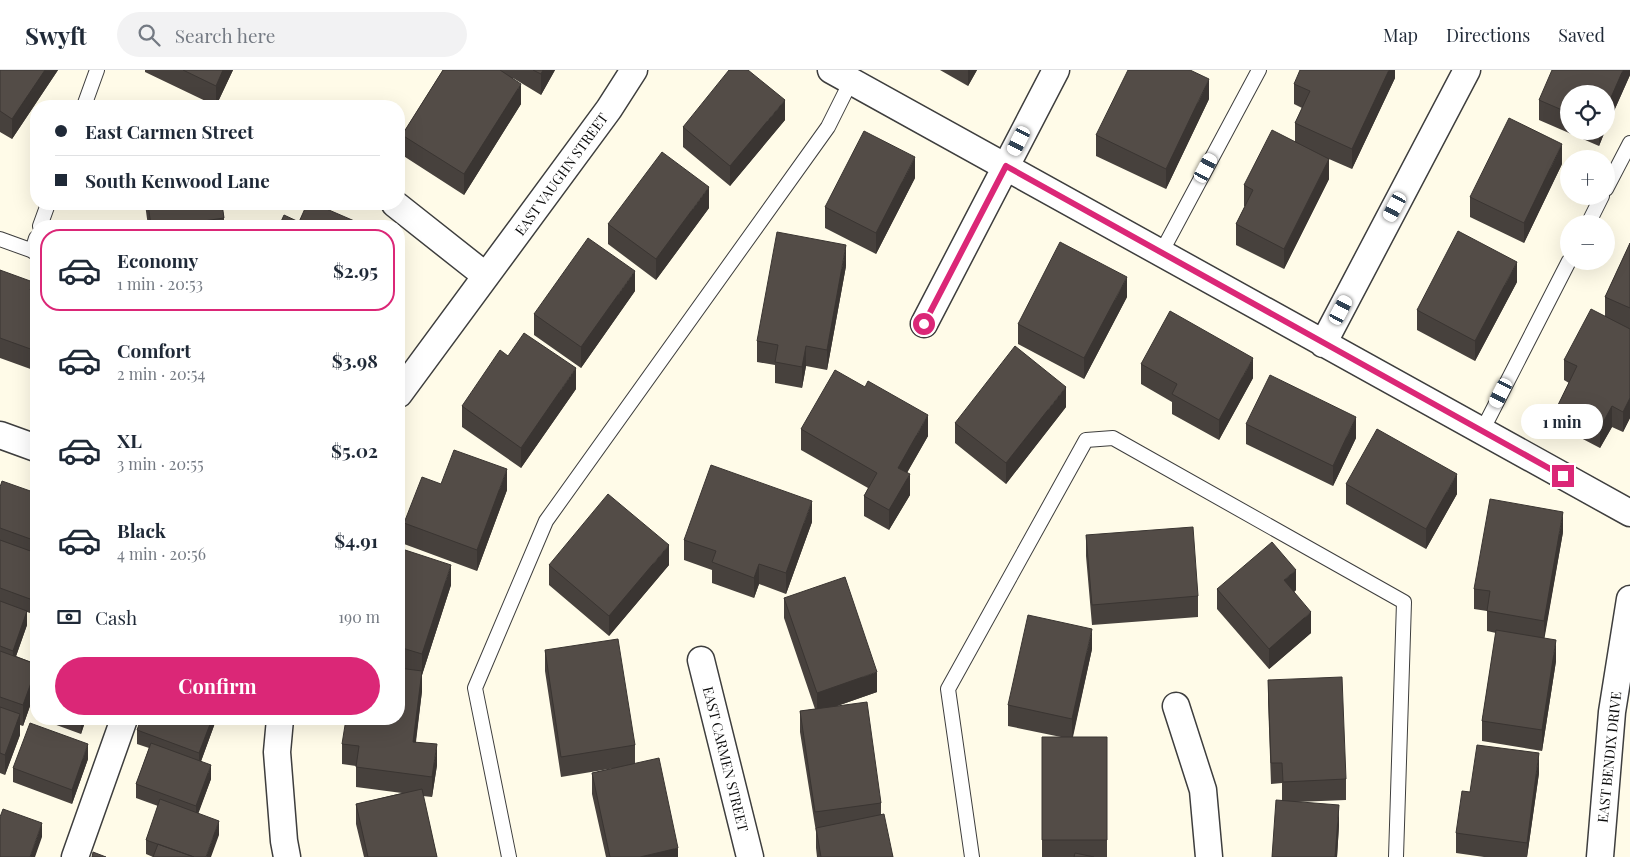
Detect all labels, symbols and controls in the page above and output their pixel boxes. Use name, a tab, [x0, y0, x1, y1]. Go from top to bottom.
search box	[117, 12, 467, 57]
text: Swyft	[25, 19, 87, 51]
icon: search	[135, 21, 163, 49]
text: Search here	[175, 22, 275, 48]
text: Map	[1383, 23, 1418, 47]
text: Directions	[1446, 23, 1530, 47]
text: Saved	[1558, 23, 1605, 47]
map controls	[1560, 85, 1615, 270]
button: locate	[1560, 85, 1615, 140]
street label: EAST VAUGHN STREET	[510, 109, 612, 239]
text: East Carmen Street	[85, 118, 254, 144]
car	[1005, 124, 1032, 158]
button: +	[1560, 150, 1615, 205]
car	[1192, 151, 1219, 185]
text: South Kenwood Lane	[85, 167, 270, 193]
car	[1381, 190, 1408, 224]
button: −	[1560, 215, 1615, 270]
text: Economy	[117, 247, 198, 273]
icon: car	[57, 248, 102, 293]
text: $2.95	[333, 257, 378, 283]
text: 1 min · 20:53	[117, 273, 203, 294]
car	[1327, 293, 1354, 327]
route start	[913, 313, 935, 335]
text: Comfort	[117, 337, 191, 363]
icon: car	[57, 338, 102, 383]
text: $3.98	[332, 347, 378, 373]
text: 2 min · 20:54	[117, 363, 205, 384]
car	[1487, 376, 1514, 410]
callout: 1 min	[1522, 404, 1604, 438]
text: 1 min	[1542, 411, 1582, 432]
text: XL	[117, 427, 142, 453]
icon: car	[57, 428, 102, 473]
text: $5.02	[331, 437, 378, 463]
text: 3 min · 20:55	[117, 453, 204, 474]
route end	[1552, 465, 1574, 487]
text: Black	[117, 517, 166, 543]
icon: car	[57, 518, 102, 563]
text: $4.91	[334, 527, 378, 553]
text: 4 min · 20:56	[117, 543, 206, 564]
icon: cash	[55, 603, 83, 631]
text: Cash	[95, 604, 137, 630]
text: 190 m	[338, 606, 380, 627]
button: Confirm	[55, 657, 380, 715]
street label: EAST CARMEN STREET	[699, 684, 753, 834]
street label: EAST BENDIX DRIVE	[1593, 690, 1625, 824]

